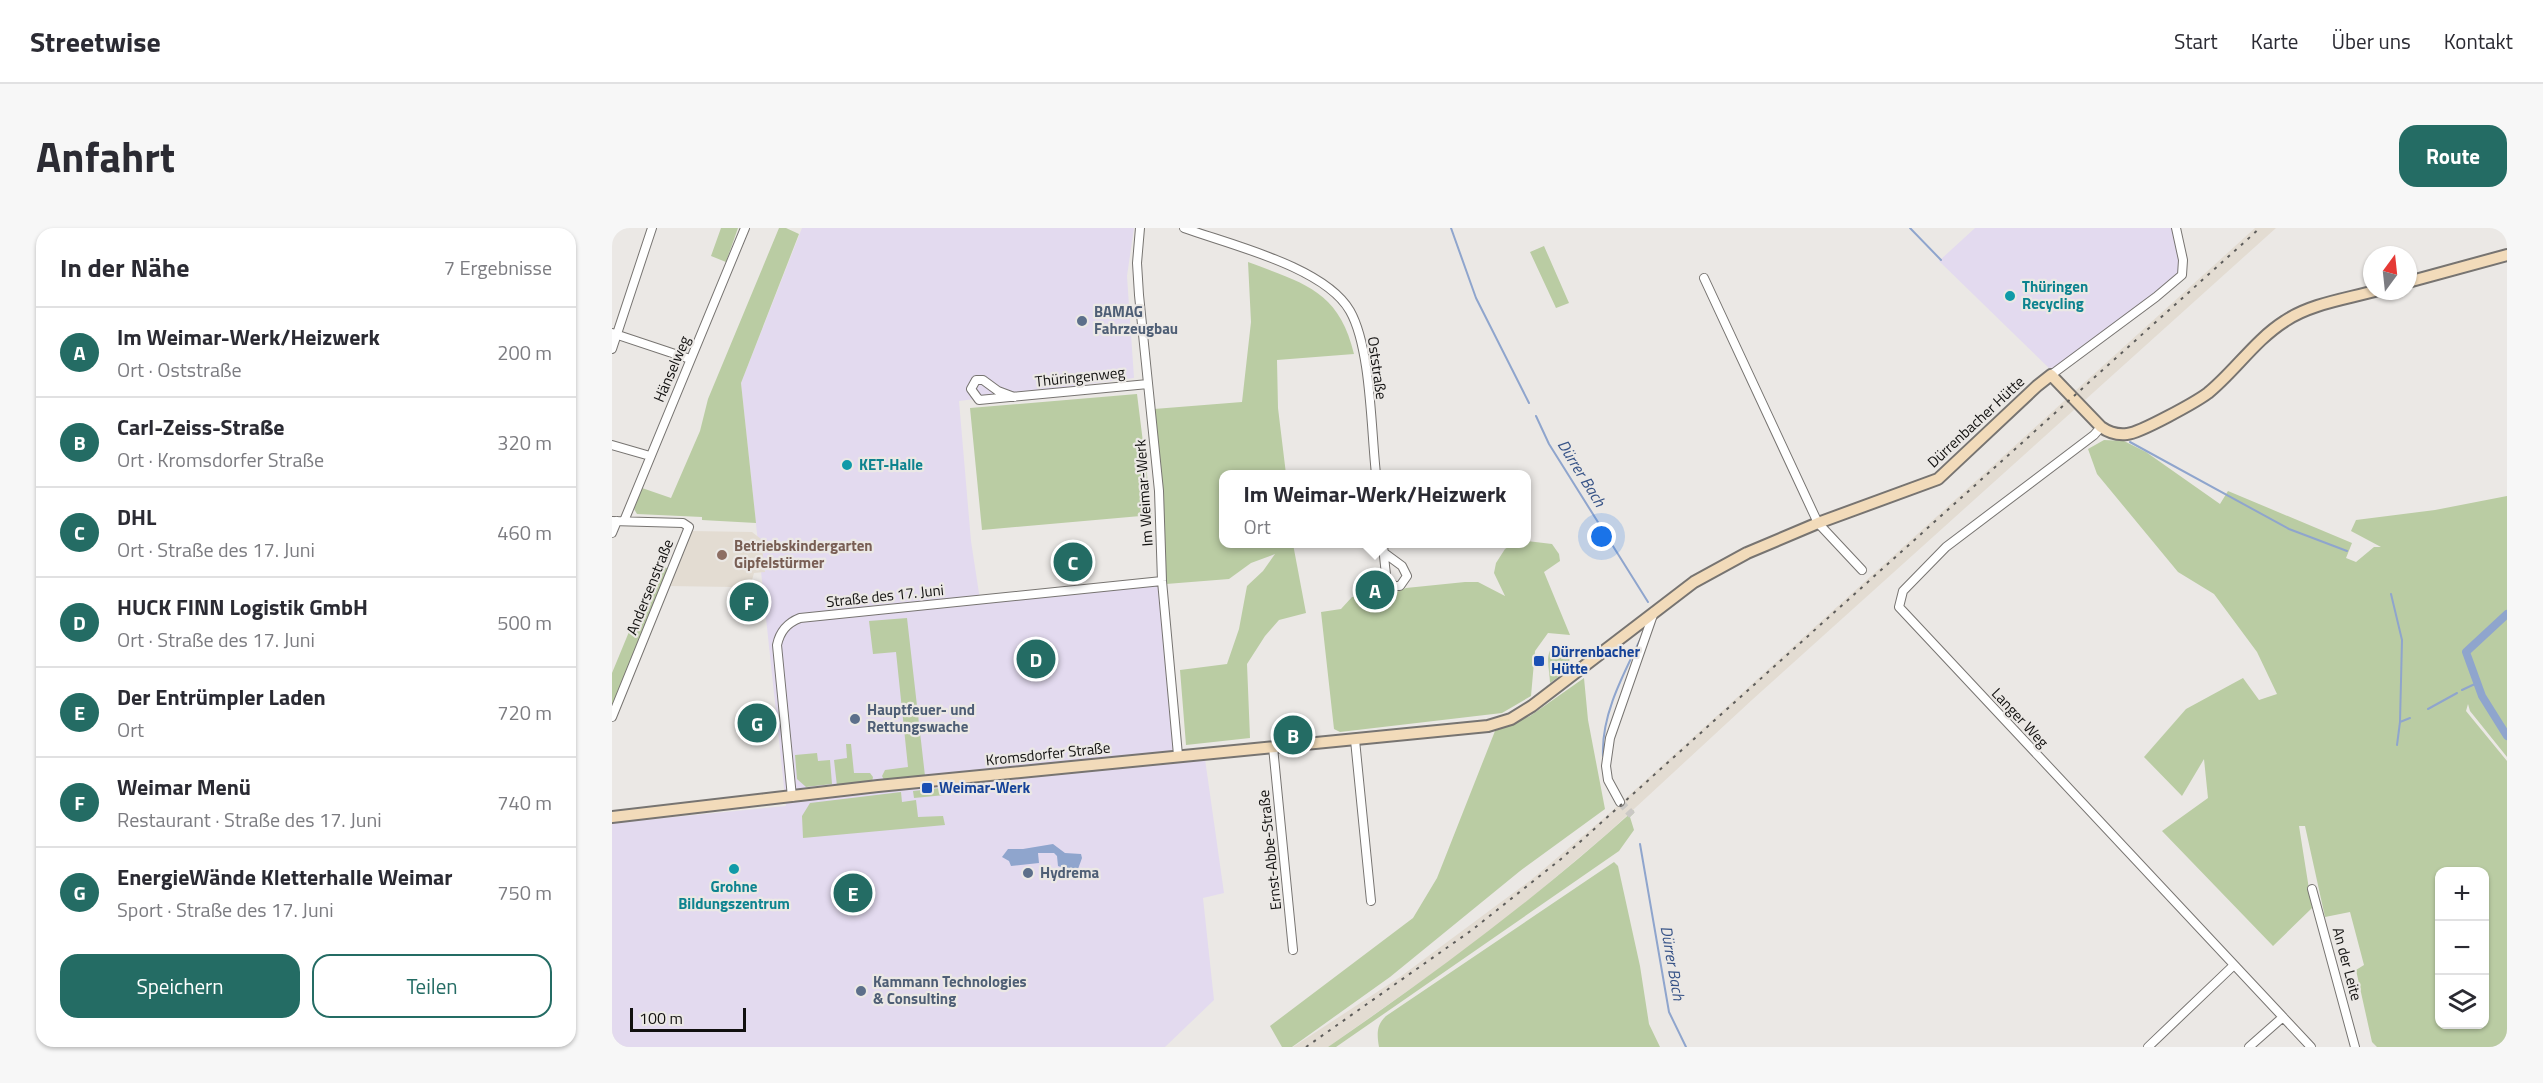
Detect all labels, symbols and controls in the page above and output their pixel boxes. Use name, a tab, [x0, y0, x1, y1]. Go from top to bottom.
text: Streetwise	[30, 20, 161, 63]
text: Start	[2174, 25, 2218, 57]
text: Karte	[2251, 25, 2298, 57]
text: Über uns	[2331, 25, 2411, 57]
text: Kontakt	[2444, 25, 2513, 57]
text: Anfahrt	[36, 124, 175, 188]
button: Route	[2399, 125, 2507, 187]
north arrow	[2363, 246, 2417, 300]
text: In der Nähe	[60, 248, 189, 287]
text: 7 Ergebnisse	[444, 252, 552, 283]
place label: Thüringen Recycling	[2022, 275, 2088, 315]
marker: Thüringen Recycling	[2003, 289, 2017, 303]
place label: BAMAG Fahrzeugbau	[1094, 300, 1178, 340]
marker: BAMAG Fahrzeugbau	[1075, 314, 1089, 328]
text: Im Weimar-Werk/Heizwerk	[117, 320, 380, 354]
street label: Hänselweg	[647, 332, 696, 406]
street label: Oststraße	[1362, 335, 1393, 401]
text: A	[73, 337, 86, 368]
text: 200 m	[497, 337, 552, 368]
text: Ort · Oststraße	[117, 354, 242, 385]
street label: Thüringenweg	[1034, 360, 1126, 393]
street label: Dürrenbacher Hütte	[1922, 370, 2029, 473]
text: Carl-Zeiss-Straße	[117, 410, 285, 444]
text: B	[73, 427, 86, 458]
text: 320 m	[497, 427, 552, 458]
water label: Dürrer Bach	[1552, 435, 1613, 512]
street label: Im Weimar-Werk	[1128, 439, 1159, 547]
text: Ort · Kromsdorfer Straße	[117, 444, 324, 475]
place label: KET-Halle	[859, 453, 923, 476]
marker: KET-Halle	[840, 458, 854, 472]
popup	[1219, 470, 1531, 548]
text: Im Weimar-Werk/Heizwerk	[1244, 477, 1506, 511]
text: DHL	[117, 500, 156, 534]
text: Ort	[1244, 511, 1271, 542]
text: C	[74, 517, 85, 548]
text: 460 m	[497, 517, 552, 548]
your location	[1587, 522, 1616, 551]
text: Ort · Straße des 17. Juni	[117, 534, 315, 565]
place label: Betriebskindergarten Gipfelstürmer	[734, 534, 873, 574]
street label: Andersenstraße	[620, 535, 679, 638]
pin: C	[1054, 540, 1092, 584]
marker: Betriebskindergarten Gipfelstürmer	[715, 548, 729, 562]
pin: A	[1356, 568, 1395, 613]
street label: Straße des 17. Juni	[825, 578, 945, 613]
pin: F	[730, 580, 768, 625]
text: HUCK FINN Logistik GmbH	[117, 590, 368, 624]
text: D	[73, 607, 86, 638]
text: 500 m	[497, 607, 552, 638]
text: Ort · Straße des 17. Juni	[117, 624, 315, 655]
pin: D	[1016, 636, 1056, 682]
place label: Dürrenbacher Hütte	[1551, 640, 1640, 680]
marker: Dürrenbacher Hütte	[1532, 654, 1546, 668]
text: Der Entrümpler Laden	[117, 680, 326, 714]
street label: Langer Weg	[1986, 682, 2054, 753]
text: E	[74, 697, 85, 728]
text: 720 m	[497, 697, 552, 728]
place label: Hauptfeuer- und Rettungswache	[867, 698, 975, 738]
pin: G	[738, 700, 776, 746]
marker: Hauptfeuer- und Rettungswache	[848, 712, 862, 726]
pin: B	[1274, 712, 1312, 758]
text: Ort	[117, 714, 144, 745]
street label: Kromsdorfer Straße	[985, 736, 1111, 771]
text: Weimar Menü	[117, 770, 251, 804]
place label: Weimar-Werk	[939, 776, 1030, 799]
marker: Weimar-Werk	[920, 781, 934, 795]
text: F	[74, 787, 85, 818]
text: 740 m	[497, 787, 552, 818]
street label: Ernst-Abbe-Straße	[1252, 789, 1287, 911]
text: Restaurant · Straße des 17. Juni	[117, 804, 382, 835]
text: EnergieWände Kletterhalle Weimar	[117, 860, 453, 894]
place label: Hydrema	[1040, 861, 1100, 884]
marker: Grohne Bildungszentrum	[727, 862, 741, 876]
marker: Hydrema	[1021, 866, 1035, 880]
map controls	[2435, 867, 2489, 1029]
button: +	[2435, 867, 2489, 921]
pin: E	[834, 870, 872, 916]
place label: Grohne Bildungszentrum	[678, 875, 790, 915]
text: G	[73, 877, 86, 908]
text: 750 m	[497, 877, 552, 908]
text: Sport · Straße des 17. Juni	[117, 894, 334, 925]
button: −	[2435, 921, 2489, 975]
water label: Dürrer Bach	[1655, 924, 1692, 1003]
street label: An der Leite	[2327, 925, 2368, 1003]
button: Speichern	[60, 954, 300, 1018]
button: Teilen	[312, 954, 552, 1018]
place label: Kammann Technologies & Consulting	[873, 970, 1027, 1010]
button: layers	[2435, 975, 2489, 1029]
marker: Kammann Technologies & Consulting	[854, 984, 868, 998]
scale bar	[630, 1005, 746, 1032]
text: 100 m	[639, 1006, 683, 1030]

